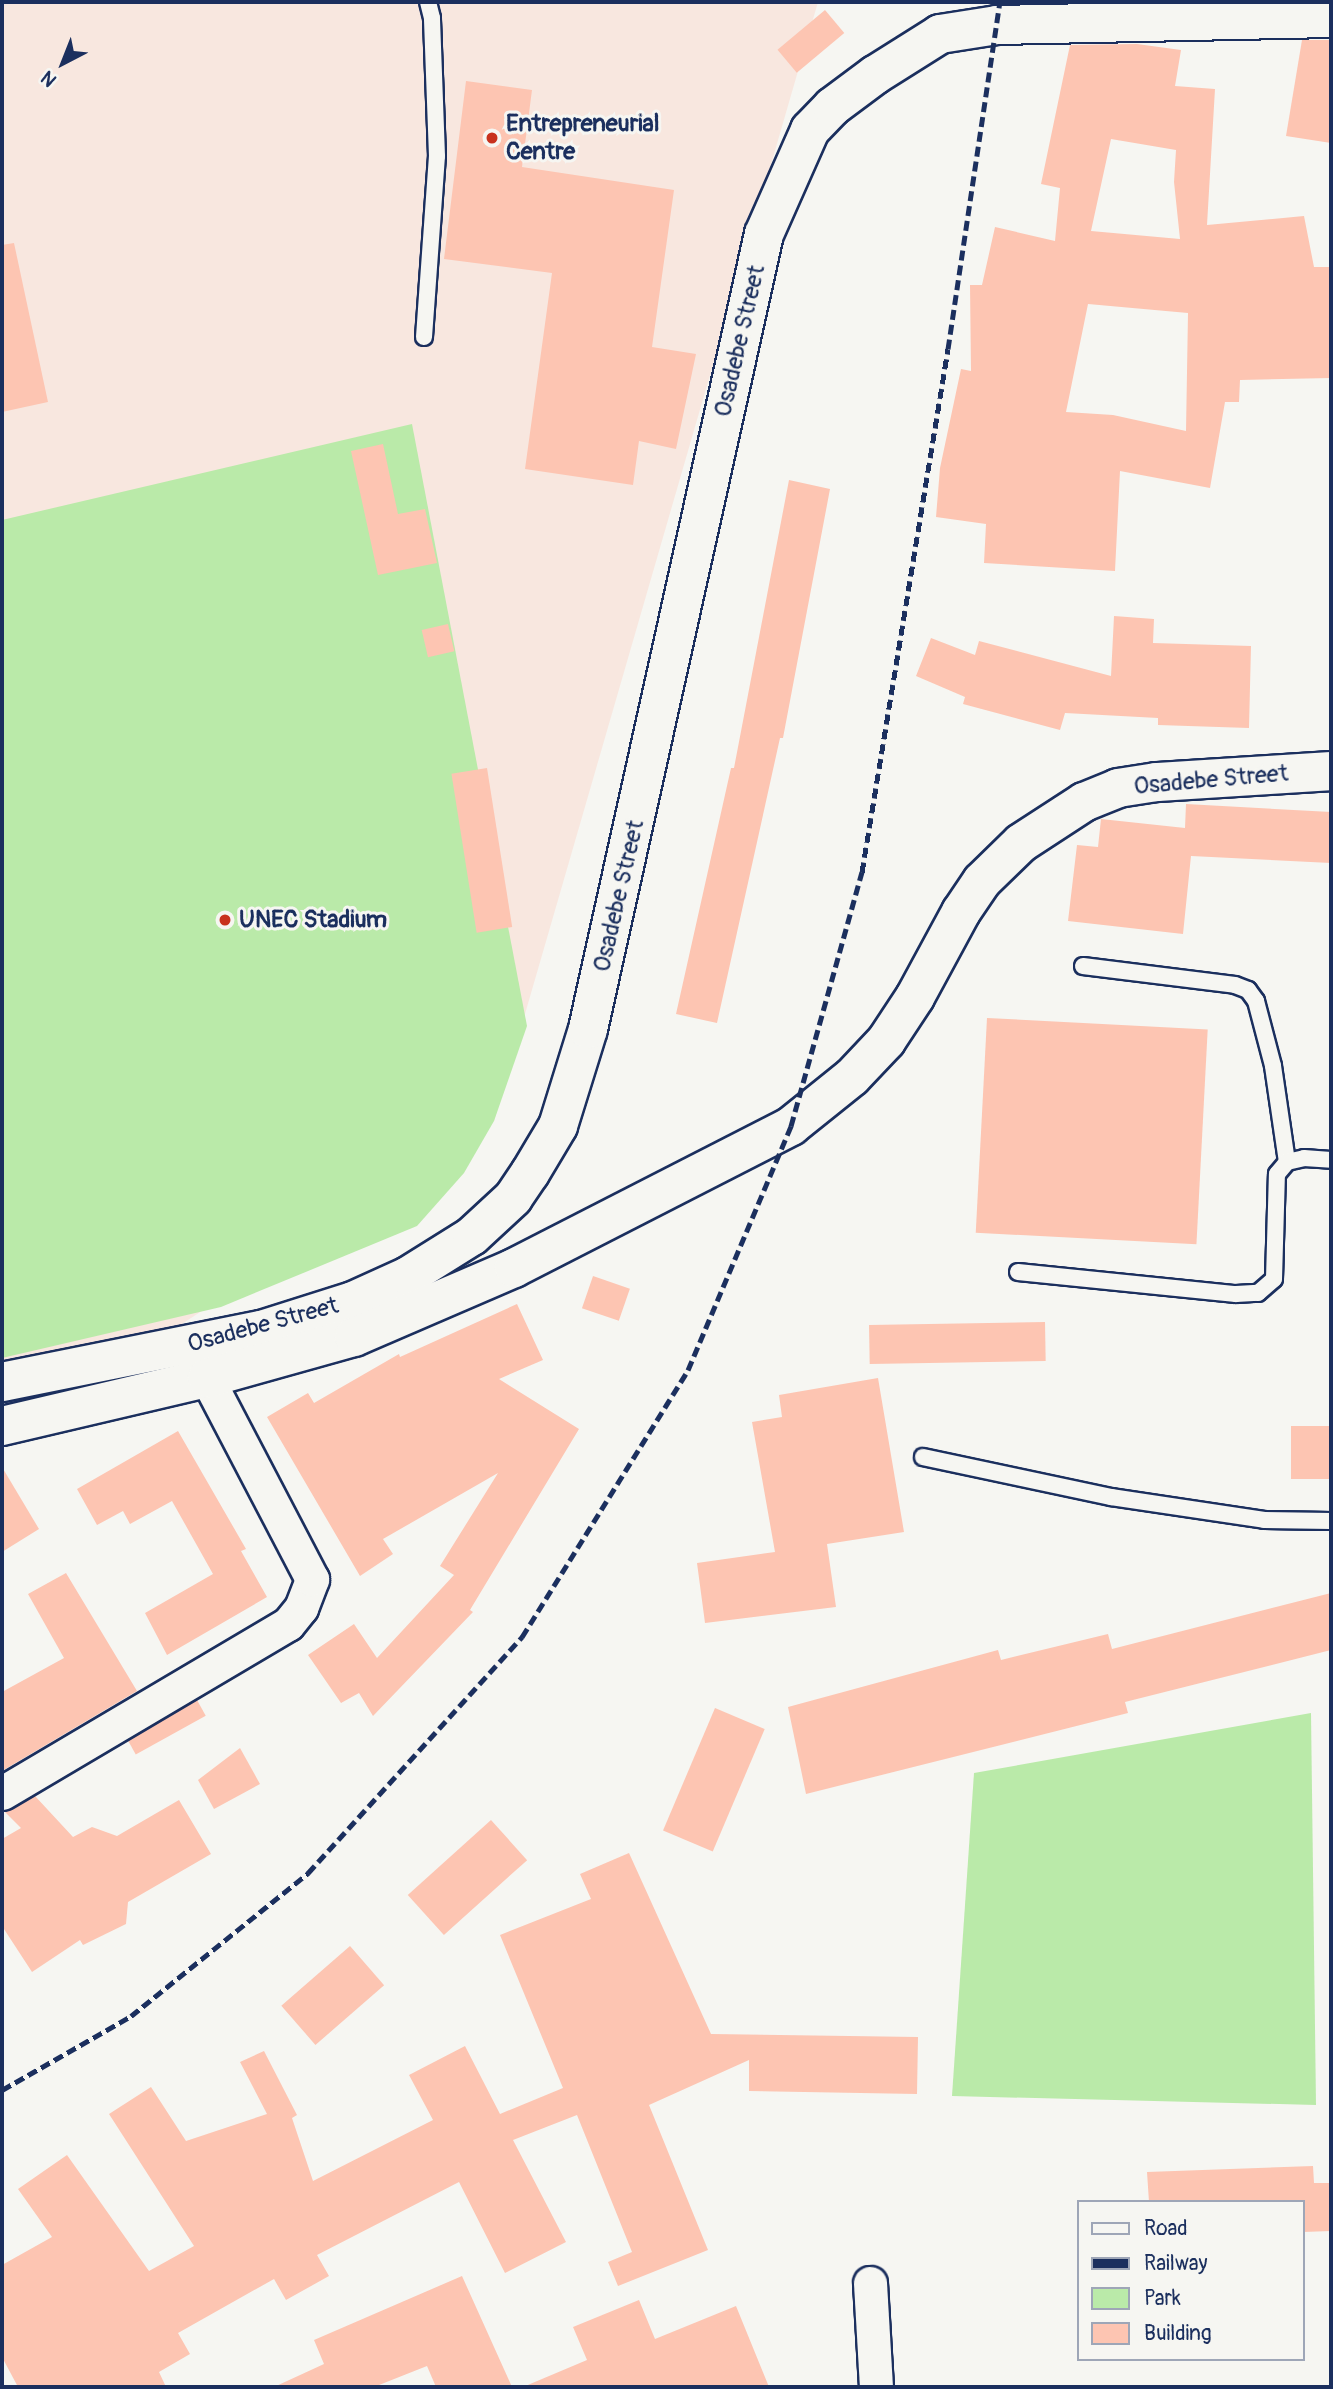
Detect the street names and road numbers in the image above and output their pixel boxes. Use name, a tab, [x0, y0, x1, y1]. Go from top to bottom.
street label: Osadebe Street	[709, 262, 771, 420]
street label: Osadebe Street	[1133, 759, 1289, 801]
street label: Osadebe Street	[588, 817, 650, 975]
street label: Osadebe Street	[184, 1291, 342, 1359]

